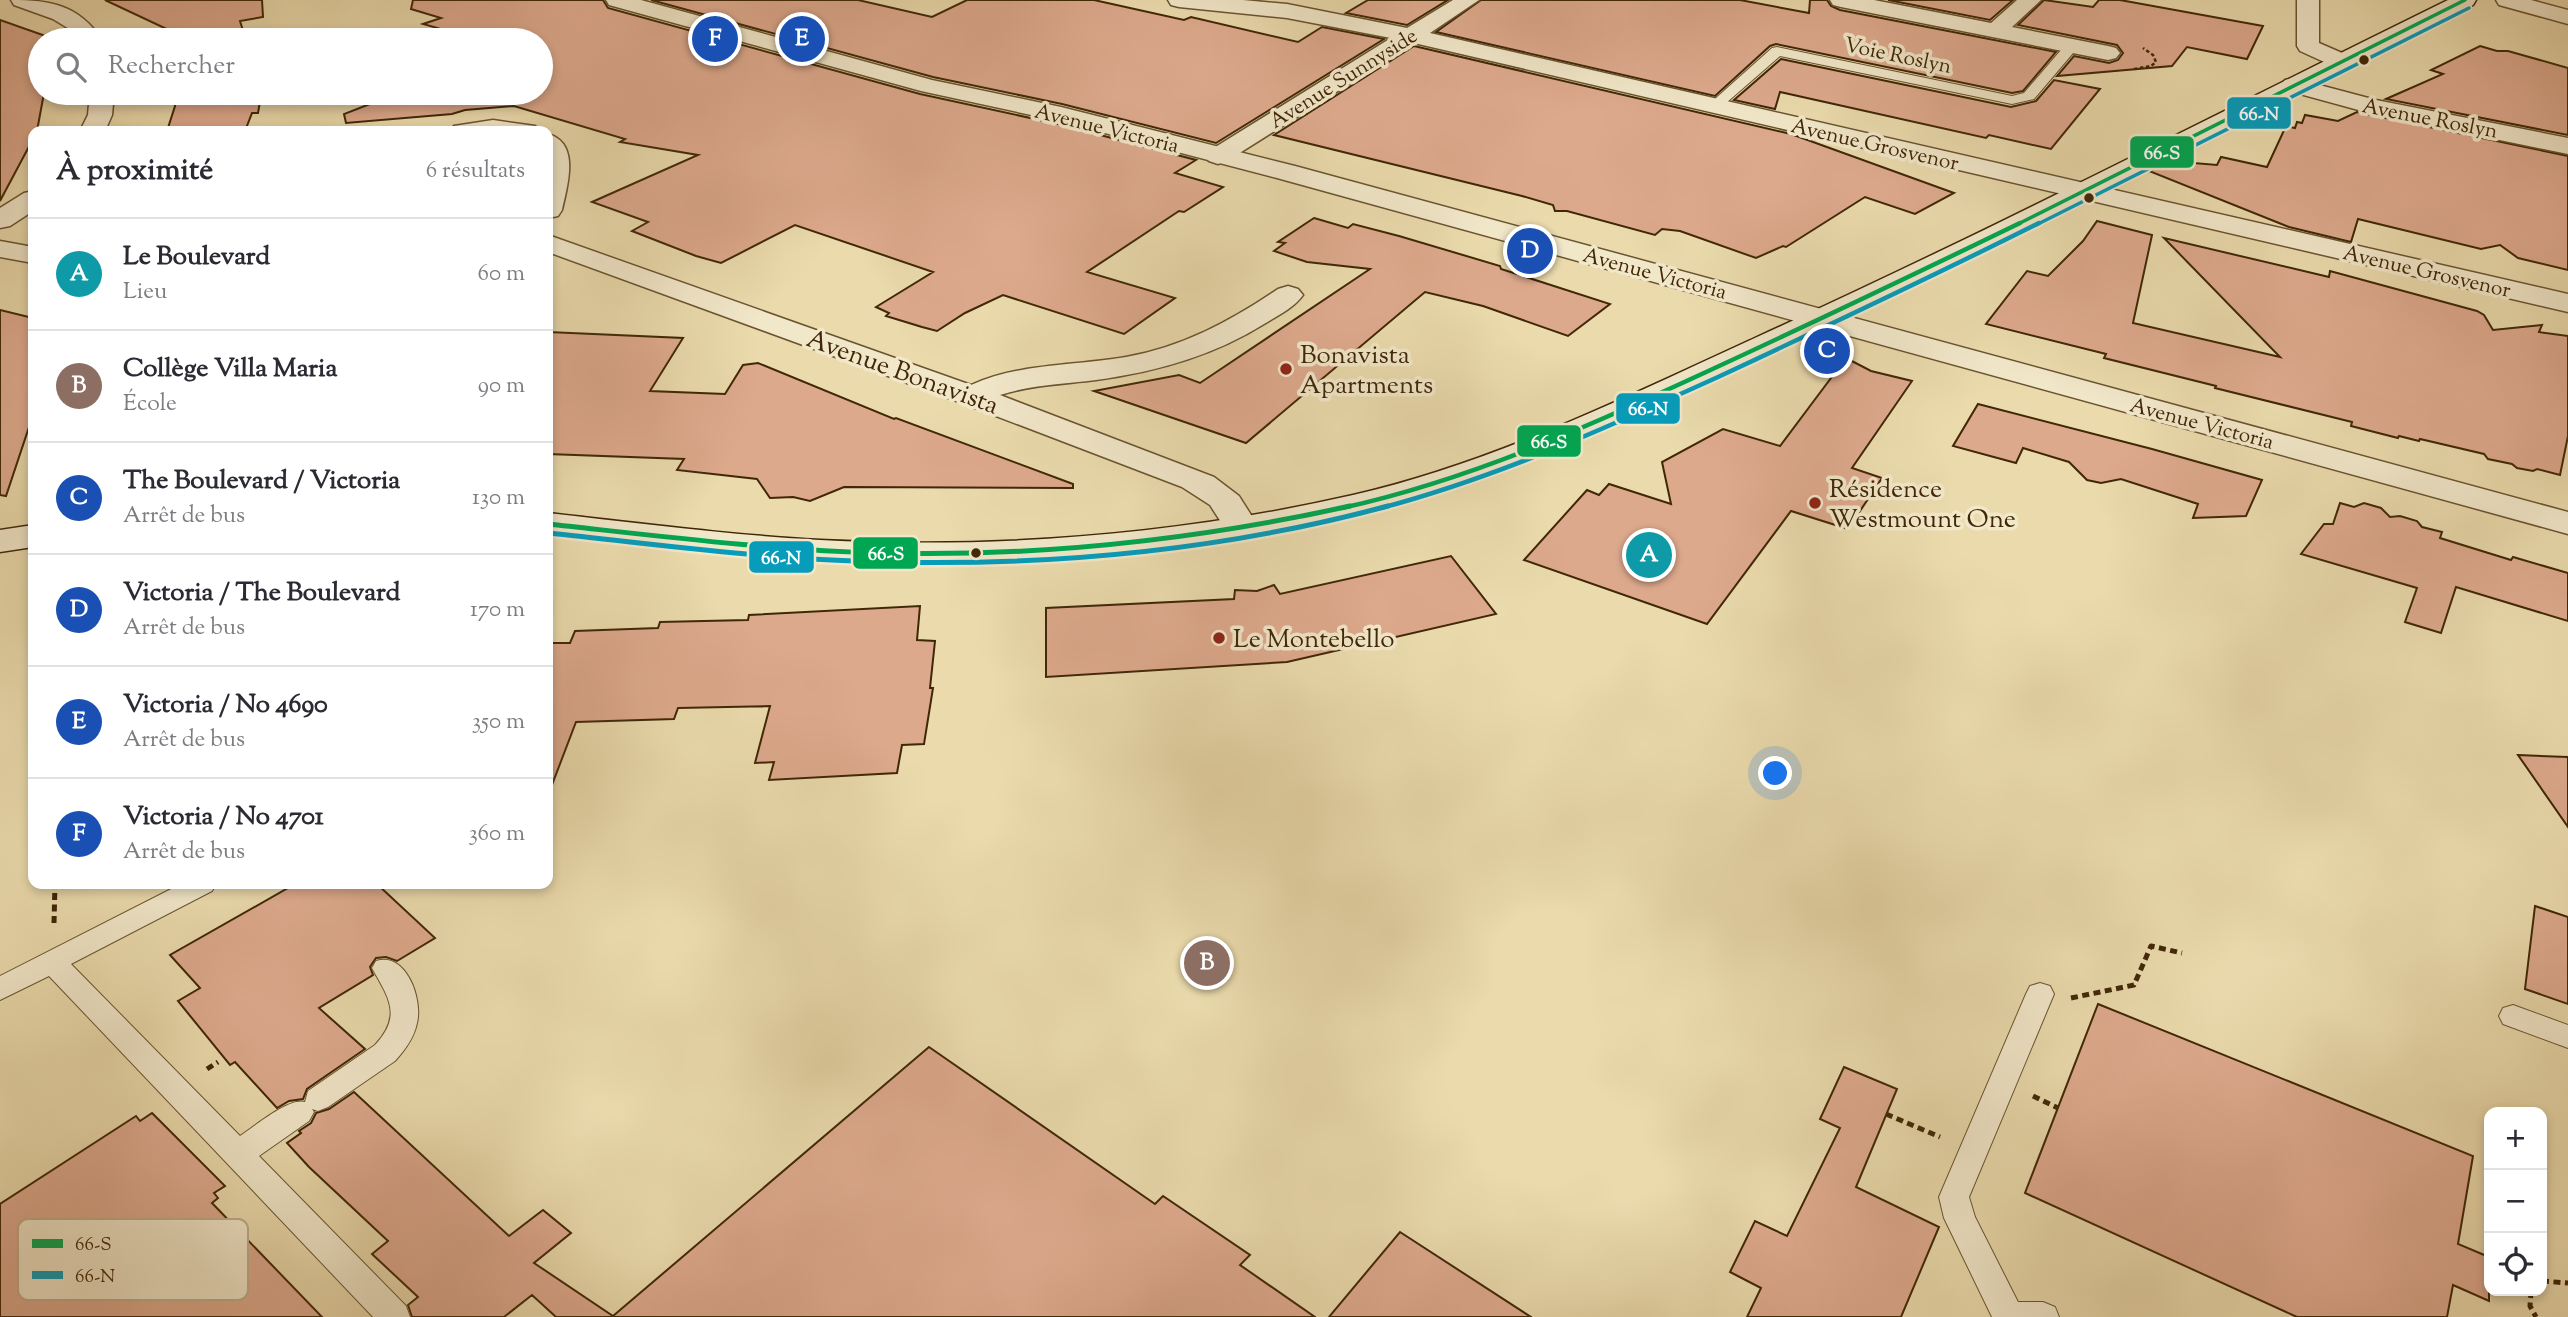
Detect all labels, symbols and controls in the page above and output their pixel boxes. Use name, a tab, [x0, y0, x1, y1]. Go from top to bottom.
pin: F	[692, 13, 738, 65]
pin: E	[779, 13, 825, 65]
street label: Avenue Sunnyside	[1264, 22, 1424, 137]
search box	[28, 28, 553, 105]
street label: Voie Roslyn	[1841, 31, 1954, 83]
icon: search	[52, 48, 90, 86]
text: Rechercher	[108, 48, 235, 85]
unlabelled marker	[2357, 53, 2371, 67]
street label: Avenue Roslyn	[2359, 92, 2500, 148]
line badge: 66-N	[2226, 96, 2292, 130]
street label: Avenue Victoria	[1031, 98, 1182, 162]
text: 66-N	[2239, 102, 2279, 129]
street label: Avenue Grosvenor	[1788, 112, 1961, 180]
line badge: 66-S	[2129, 135, 2195, 169]
text: 66-S	[2144, 141, 2180, 168]
text: À proximité	[56, 150, 213, 193]
text: 6 résultats	[426, 155, 525, 188]
unlabelled marker	[2082, 191, 2096, 205]
pin: D	[1507, 225, 1553, 277]
text: Le Boulevard	[123, 239, 270, 276]
street label: Avenue Grosvenor	[2340, 239, 2513, 307]
street label: Avenue Victoria	[1579, 241, 1730, 309]
text: A	[70, 258, 88, 291]
text: 60 m	[477, 258, 525, 291]
text: Lieu	[123, 276, 167, 309]
street label: Avenue Bonavista	[801, 321, 1003, 425]
pin: C	[1804, 325, 1850, 377]
place label: Bonavista Apartments	[1300, 338, 1433, 405]
text: Collège Villa Maria	[123, 351, 337, 388]
marker: Bonavista Apartments	[1278, 361, 1294, 377]
text: B	[72, 370, 86, 403]
text: 90 m	[478, 370, 525, 403]
text: École	[123, 388, 177, 421]
street label: Avenue Victoria	[2126, 391, 2277, 459]
line badge: 66-N	[1615, 392, 1681, 425]
text: 66-N	[1628, 397, 1668, 424]
line badge: 66-S	[1516, 424, 1582, 458]
text: 66-S	[1531, 430, 1567, 457]
text: The Boulevard / Victoria	[123, 463, 400, 500]
place label: Résidence Westmount One	[1829, 472, 2016, 539]
text: C	[70, 482, 88, 515]
text: 130 m	[472, 482, 525, 515]
marker: Résidence Westmount One	[1807, 495, 1823, 511]
text: Arrêt de bus	[123, 500, 245, 533]
pin: A	[1626, 529, 1672, 581]
line badge: 66-S	[852, 536, 919, 570]
line badge: 66-N	[748, 540, 815, 574]
text: 66-S	[868, 542, 904, 569]
text: 66-N	[761, 546, 801, 573]
unlabelled marker	[969, 546, 983, 560]
text: Victoria / The Boulevard	[123, 575, 400, 612]
text: D	[70, 594, 88, 627]
text: 170 m	[470, 594, 525, 627]
text: Arrêt de bus	[123, 612, 245, 645]
place label: Le Montebello	[1233, 622, 1395, 659]
marker: Le Montebello	[1211, 630, 1227, 646]
text: Victoria / No 4690	[123, 687, 328, 724]
text: E	[72, 706, 86, 739]
text: 350 m	[472, 706, 525, 739]
text: Arrêt de bus	[123, 724, 245, 757]
your location	[1758, 756, 1792, 790]
text: Victoria / No 4701	[123, 799, 324, 836]
text: F	[73, 818, 85, 851]
text: 360 m	[468, 818, 525, 851]
text: Arrêt de bus	[123, 836, 245, 869]
pin: B	[1184, 937, 1230, 989]
map controls	[2484, 1107, 2547, 1296]
button: +	[2484, 1107, 2547, 1170]
button: −	[2484, 1170, 2547, 1233]
legend	[18, 1219, 248, 1300]
text: 66-S	[75, 1232, 112, 1259]
button: locate	[2484, 1233, 2547, 1296]
text: 66-N	[75, 1264, 115, 1291]

